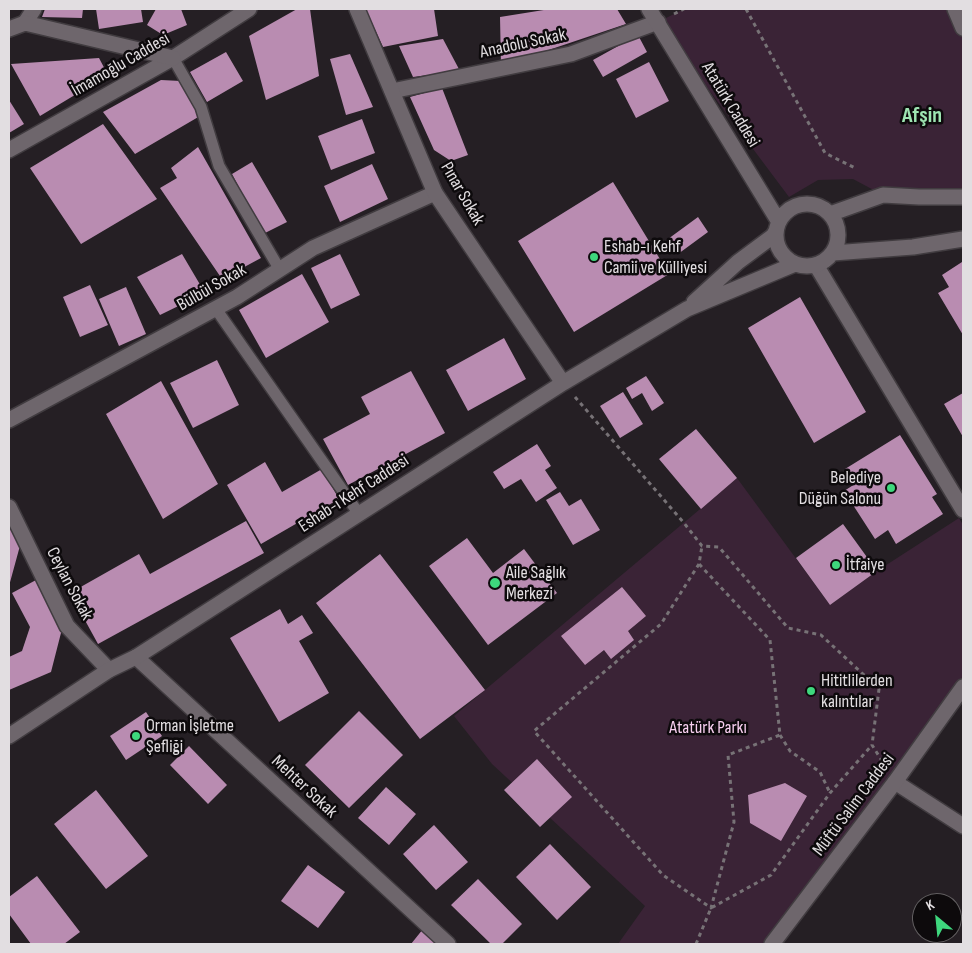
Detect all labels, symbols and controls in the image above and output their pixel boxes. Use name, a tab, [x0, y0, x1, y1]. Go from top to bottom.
street label: Anadolu Sokak	[478, 24, 568, 64]
street label: İmamoğlu Caddesi	[68, 28, 174, 102]
street label: Atatürk Caddesi	[696, 59, 764, 151]
district label: Afşin	[902, 103, 942, 129]
street label: Pınar Sokak	[435, 159, 489, 229]
place label: Eshab-ı Kehf Camii ve Külliyesi	[604, 236, 707, 278]
marker: Eshab-ı Kehf Camii ve Külliyesi	[588, 251, 600, 263]
street label: Bülbül Sokak	[174, 260, 250, 316]
street label: Eshab-ı Kehf Caddesi	[295, 450, 413, 538]
place label: Belediye Düğün Salonu	[799, 467, 881, 509]
marker: Belediye Düğün Salonu	[885, 482, 897, 494]
street label: Ceylan Sokak	[41, 544, 97, 624]
place label: İtfaiye	[846, 554, 884, 576]
marker: İtfaiye	[830, 559, 842, 571]
place label: Aile Sağlık Merkezi	[506, 562, 566, 604]
marker: Aile Sağlık Merkezi	[488, 576, 502, 590]
place label: Hititlilerden kalıntılar	[821, 670, 893, 712]
marker: Hititlilerden kalıntılar	[805, 685, 817, 697]
place label: Orman İşletme Şefliği	[146, 715, 234, 758]
park label: Atatürk Parkı	[669, 717, 747, 739]
marker: Orman İşletme Şefliği	[130, 730, 142, 742]
street label: Müftü Salim Caddesi	[808, 749, 900, 861]
street label: Mehter Sokak	[267, 751, 341, 823]
north arrow	[912, 893, 962, 943]
text: K	[923, 896, 937, 914]

